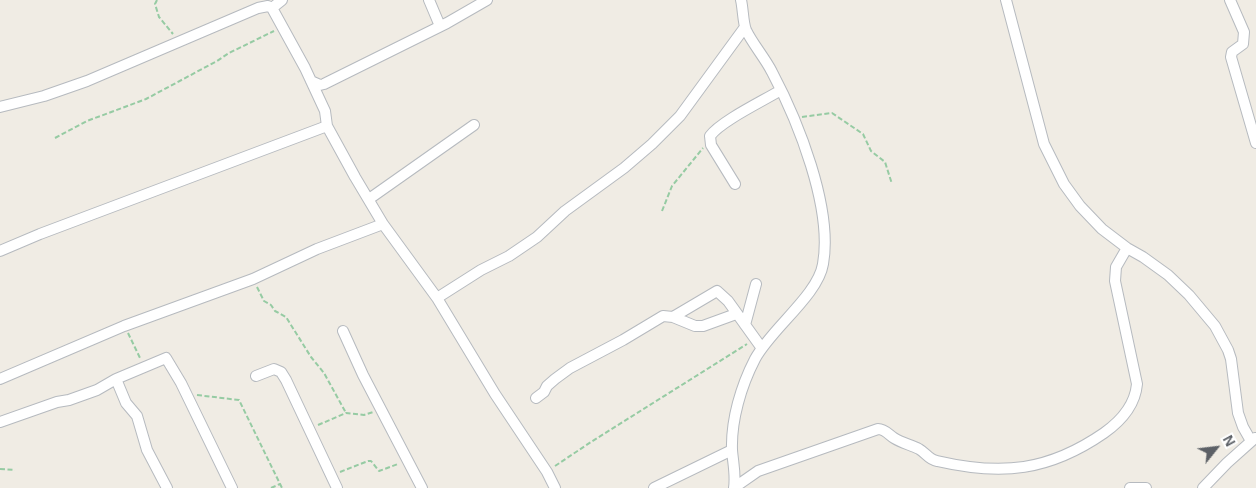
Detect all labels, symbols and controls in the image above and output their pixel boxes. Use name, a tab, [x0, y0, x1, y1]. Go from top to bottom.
north arrow	[1191, 423, 1241, 473]
text: N	[1220, 432, 1239, 449]

